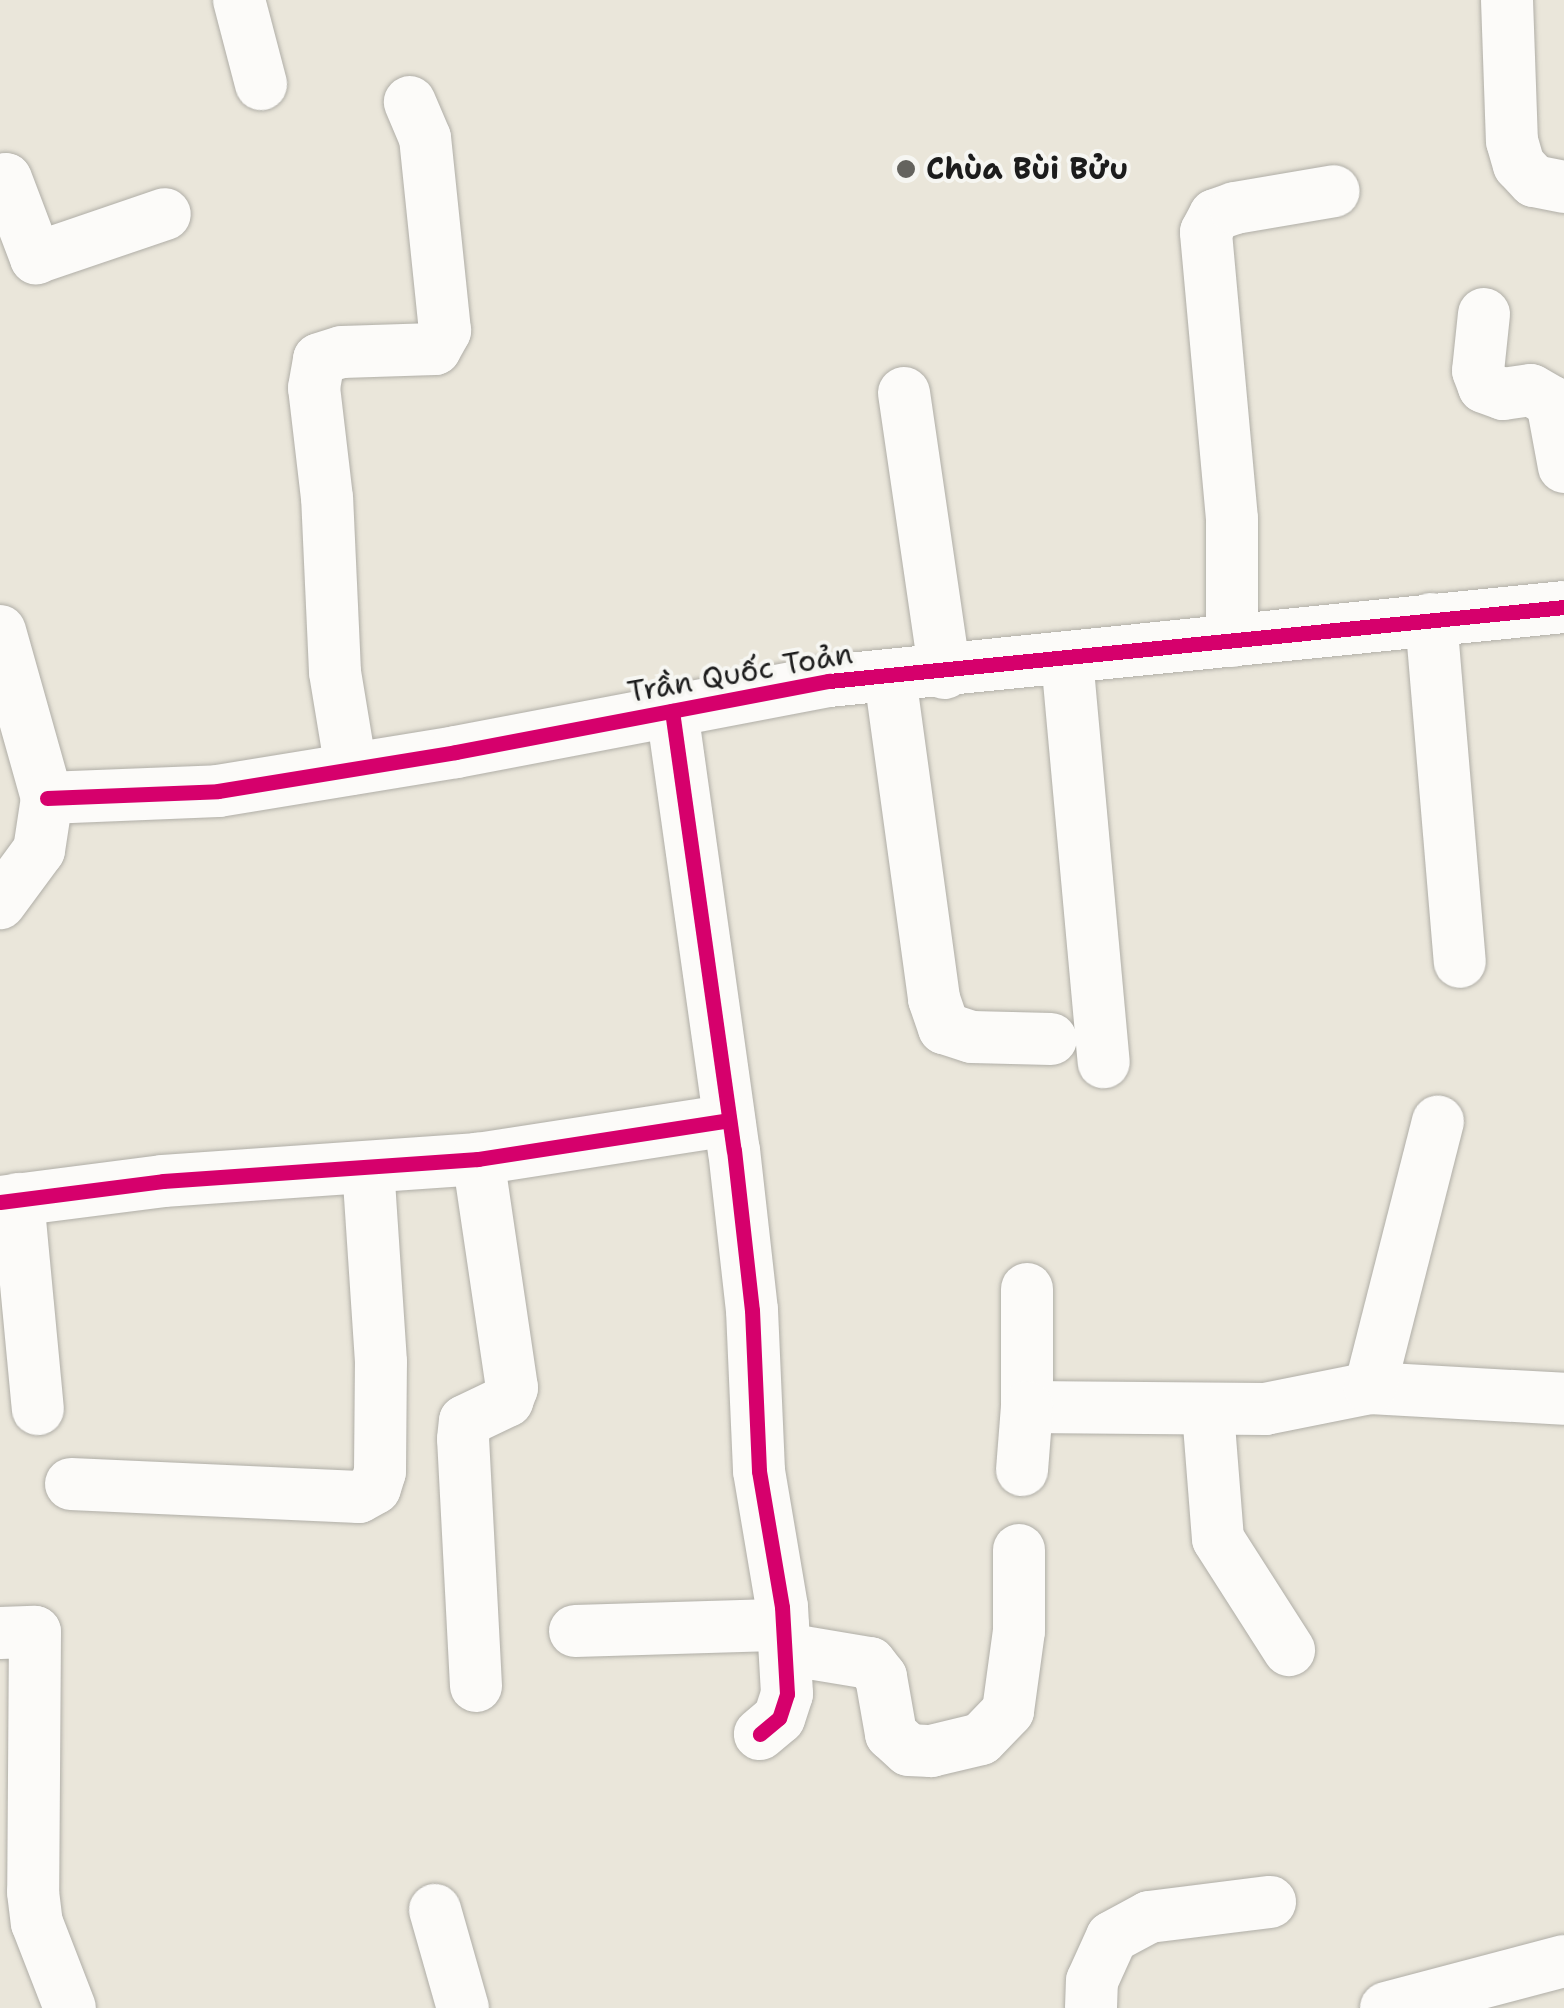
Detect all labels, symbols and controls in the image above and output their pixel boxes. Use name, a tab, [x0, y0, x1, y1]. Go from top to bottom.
place label: Chùa Bùi Bửu	[926, 151, 1128, 187]
marker: Chùa Bùi Bửu	[895, 158, 917, 180]
street label: Trần Quốc Toản	[625, 635, 855, 711]

